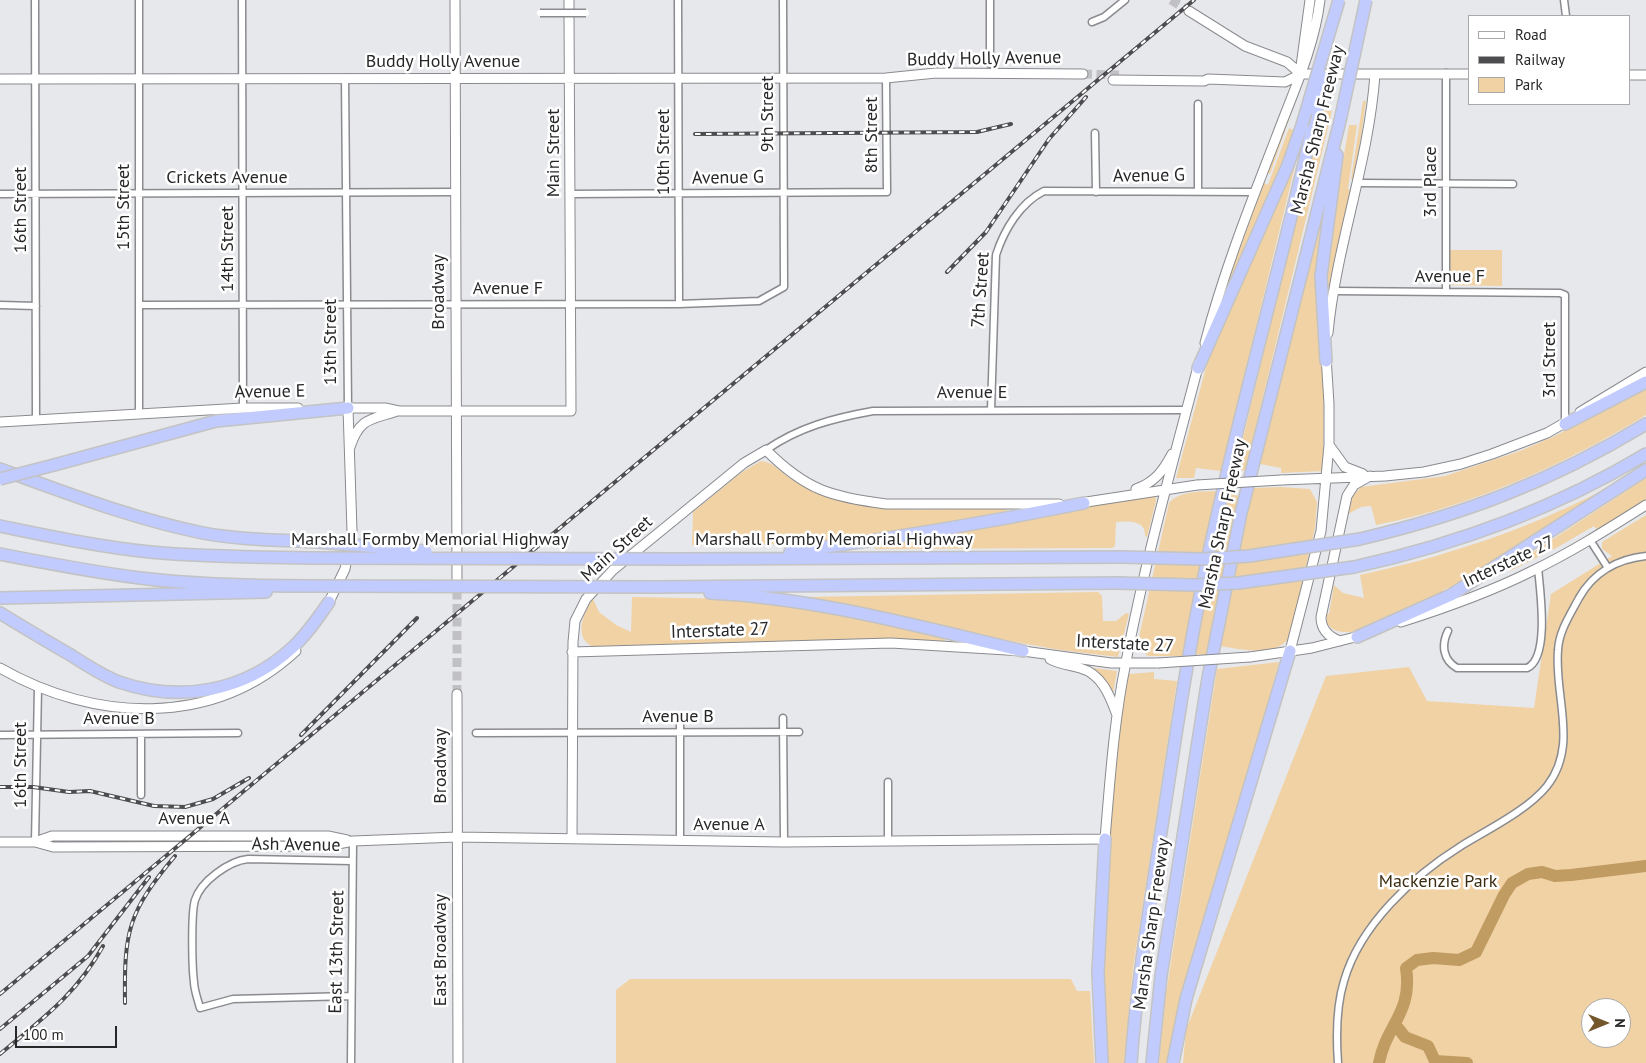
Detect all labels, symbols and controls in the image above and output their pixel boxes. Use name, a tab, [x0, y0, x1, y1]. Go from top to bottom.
legend	[1468, 15, 1631, 105]
text: Road	[1515, 25, 1547, 44]
street label: Marsha Sharp Freeway	[1287, 43, 1349, 217]
street label: Buddy Holly Avenue	[907, 47, 1061, 71]
text: Railway	[1515, 50, 1565, 69]
street label: Buddy Holly Avenue	[366, 51, 520, 73]
text: Park	[1515, 75, 1543, 94]
street label: 9th Street	[757, 76, 779, 152]
street label: 8th Street	[861, 97, 883, 173]
street label: Main Street	[543, 109, 565, 197]
street label: 10th Street	[653, 109, 675, 195]
street label: 3rd Place	[1420, 146, 1442, 218]
street label: 15th Street	[113, 164, 135, 250]
street label: Avenue G	[1113, 165, 1185, 187]
street label: 16th Street	[10, 167, 32, 253]
street label: Crickets Avenue	[166, 167, 288, 189]
street label: Avenue G	[692, 167, 764, 189]
street label: 14th Street	[217, 206, 239, 292]
street label: 7th Street	[968, 251, 994, 329]
street label: Broadway	[428, 254, 450, 330]
street label: Avenue F	[1415, 266, 1485, 288]
street label: Avenue F	[473, 278, 543, 300]
street label: 13th Street	[320, 299, 342, 385]
street label: 3rd Street	[1539, 322, 1561, 398]
street label: Avenue E	[234, 381, 306, 403]
street label: Avenue E	[937, 382, 1007, 404]
street label: Marsha Sharp Freeway	[1194, 437, 1252, 611]
street label: Main Street	[577, 511, 657, 587]
street label: Marshall Formby Memorial Highway	[291, 529, 569, 551]
street label: Marshall Formby Memorial Highway	[695, 529, 973, 551]
street label: Interstate 27	[1460, 531, 1558, 593]
street label: Interstate 27	[670, 618, 770, 644]
street label: Interstate 27	[1075, 631, 1175, 657]
street label: Avenue B	[642, 706, 714, 728]
street label: Avenue B	[83, 708, 155, 730]
street label: 16th Street	[10, 722, 32, 808]
street label: Broadway	[430, 728, 452, 804]
street label: Avenue A	[158, 808, 230, 830]
street label: Avenue A	[693, 814, 765, 836]
street label: Ash Avenue	[251, 833, 341, 857]
street label: Marsha Sharp Freeway	[1129, 837, 1175, 1011]
park label: Mackenzie Park	[1379, 871, 1497, 893]
street label: East 13th Street	[325, 890, 349, 1014]
street label: East Broadway	[430, 894, 452, 1006]
north arrow	[1581, 998, 1631, 1048]
scale bar	[18, 1016, 120, 1048]
text: N	[1611, 1018, 1629, 1028]
text: 100 m	[23, 1025, 64, 1044]

